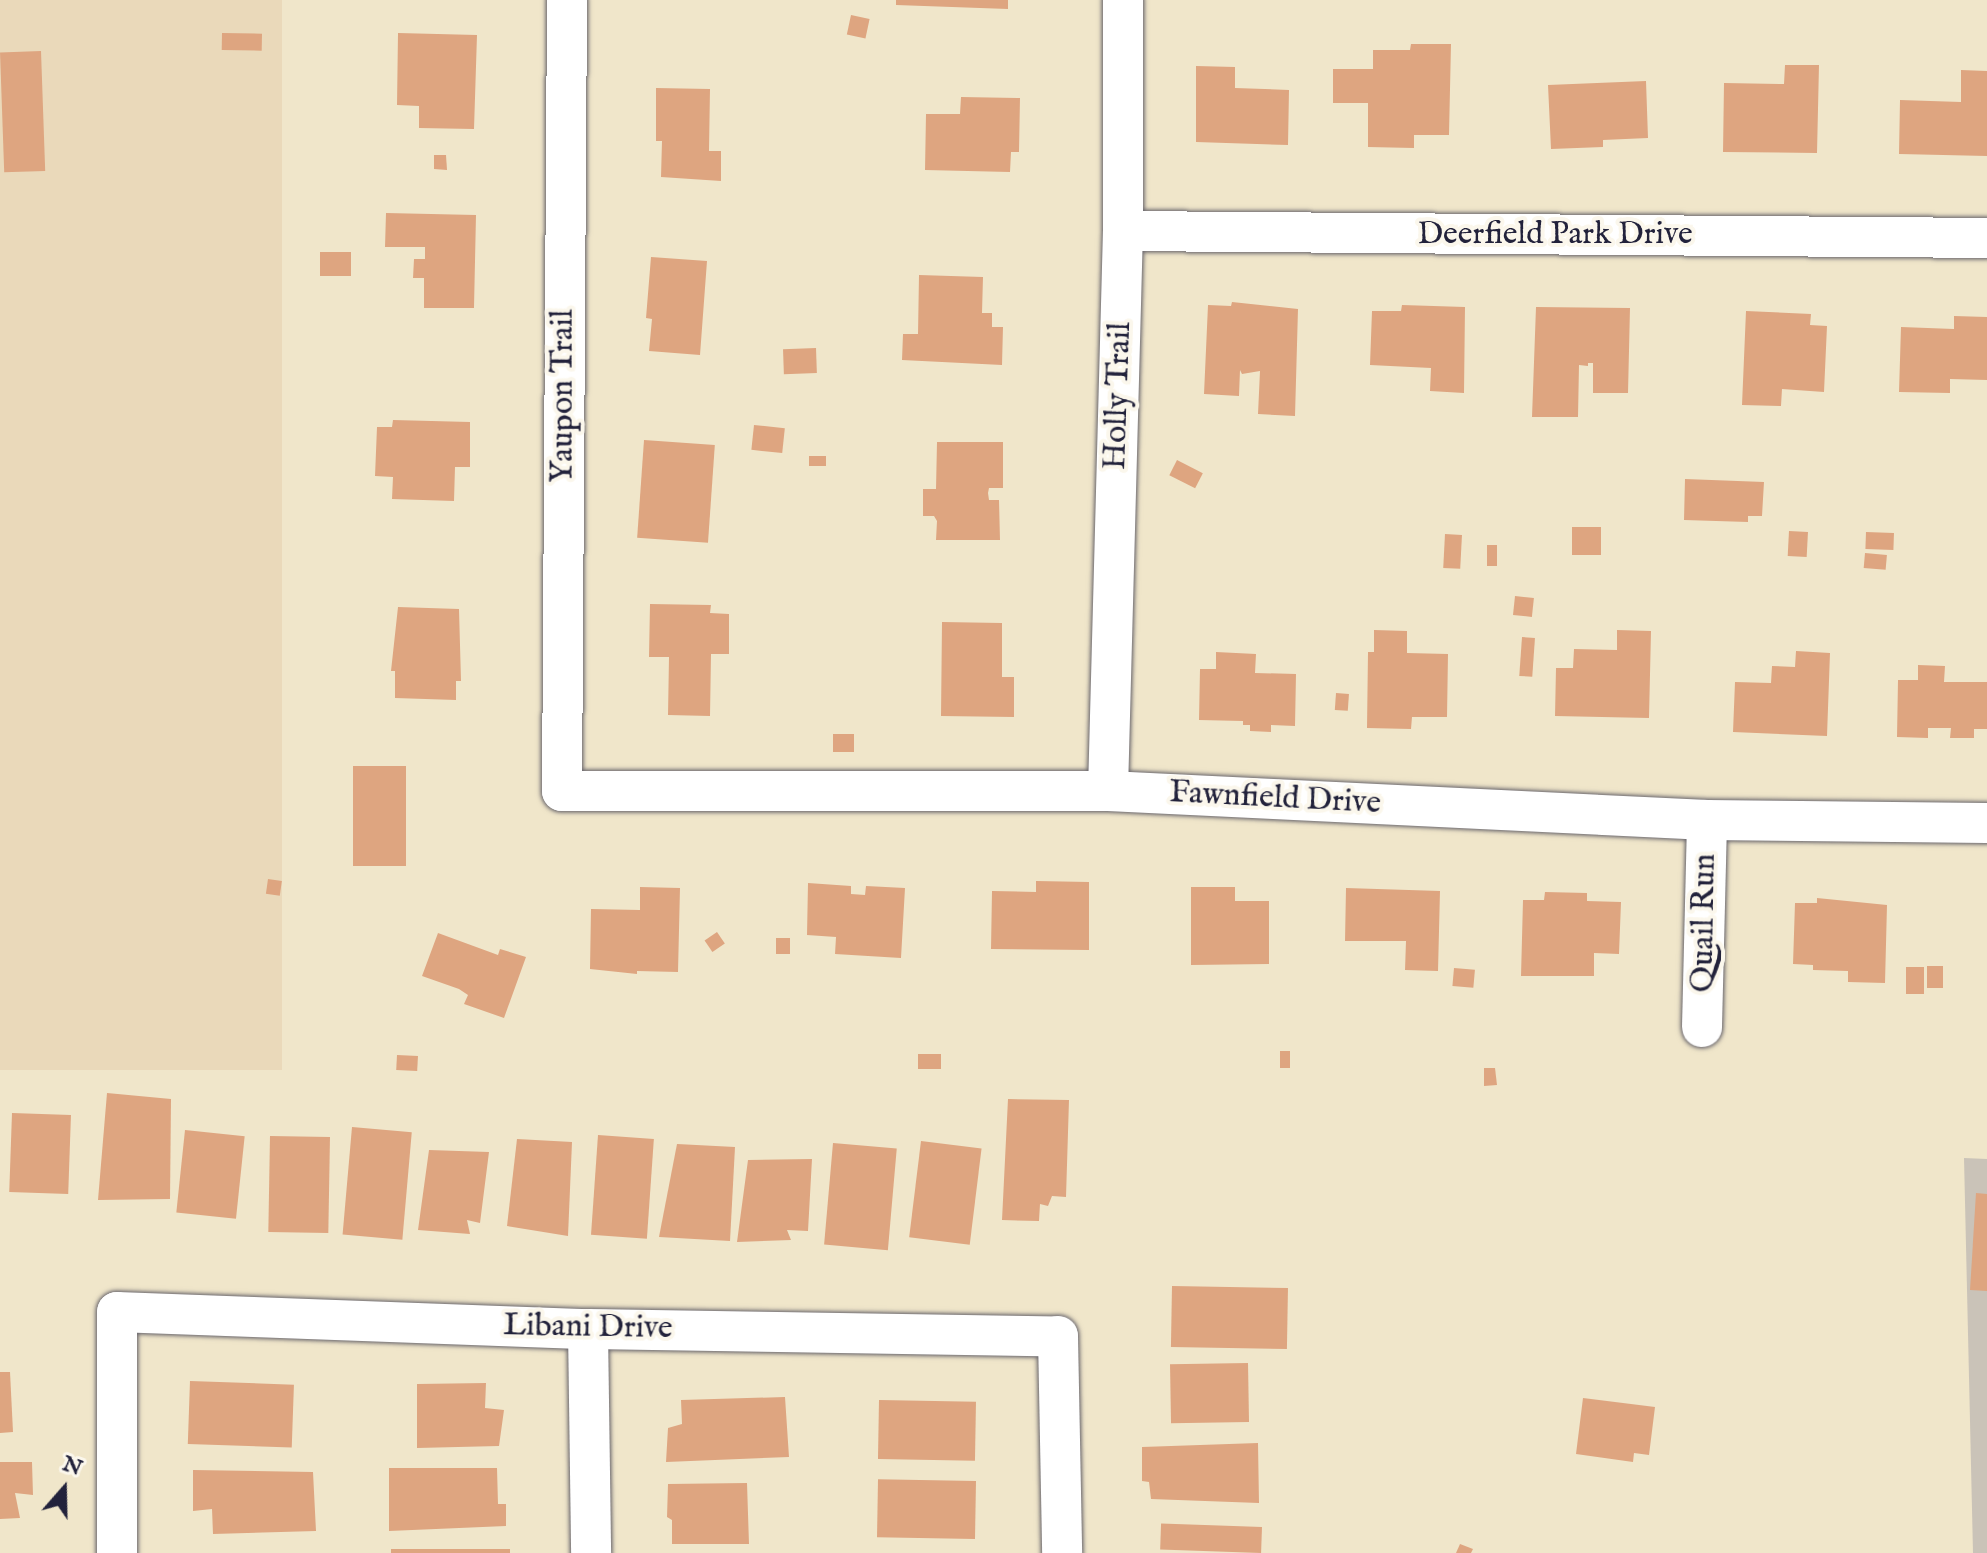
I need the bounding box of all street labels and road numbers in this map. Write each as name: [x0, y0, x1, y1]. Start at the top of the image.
street label: Deerfield Park Drive: [1417, 216, 1693, 254]
street label: Yaupon Trail: [545, 309, 583, 483]
street label: Holly Trail: [1097, 322, 1141, 470]
street label: Fawnfield Drive: [1168, 774, 1382, 824]
street label: Quail Run: [1685, 853, 1725, 993]
street label: Libani Drive: [503, 1307, 673, 1349]

